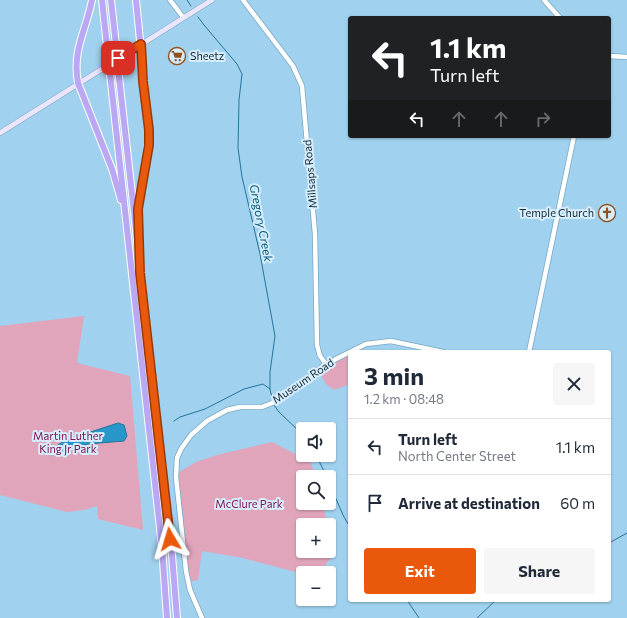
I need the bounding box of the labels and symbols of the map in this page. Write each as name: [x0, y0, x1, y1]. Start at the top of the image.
pin: [101, 41, 135, 75]
supermarket icon: Sheetz: [167, 46, 187, 66]
place label: Sheetz: [190, 49, 225, 62]
street label: Millsaps Road: [300, 139, 319, 209]
water label: Gregory Creek: [248, 183, 276, 263]
church icon: Temple Church: [597, 203, 617, 223]
place label: Temple Church: [519, 206, 594, 219]
street label: Museum Road: [270, 355, 336, 406]
park label: Martin Luther King Jr Park: [33, 429, 103, 456]
park label: McClure Park: [215, 497, 283, 510]
position arrow: [149, 518, 191, 560]

